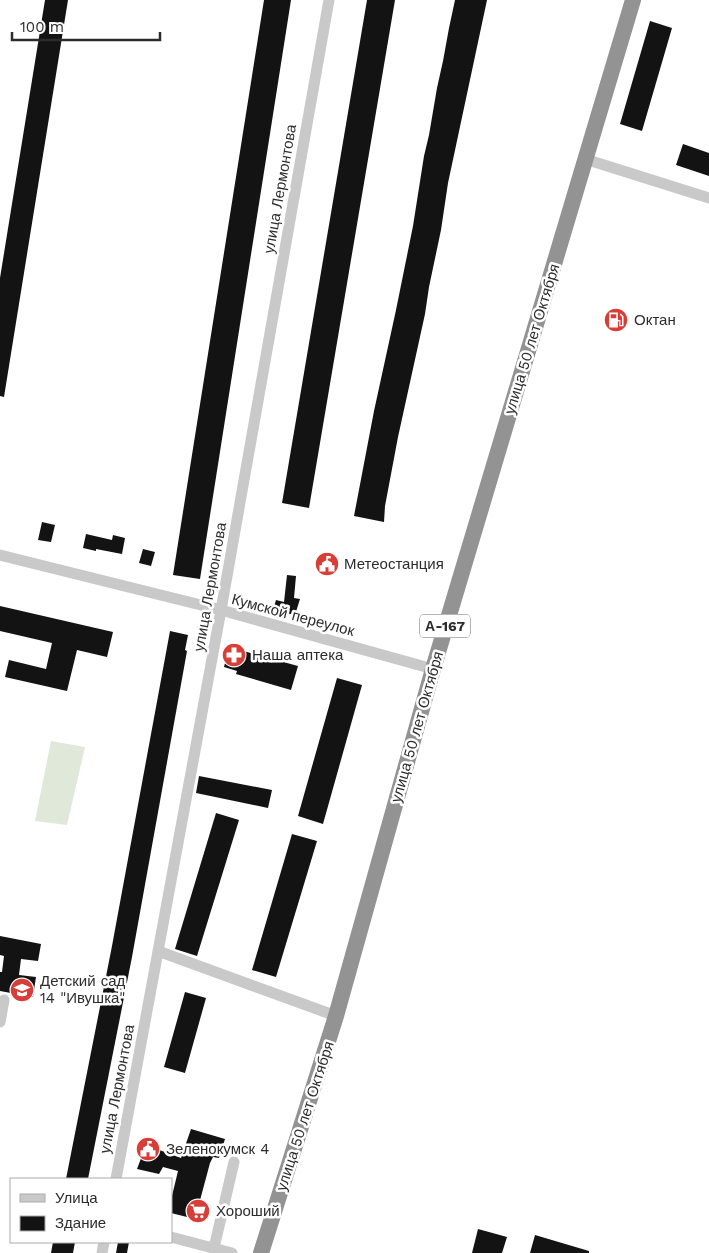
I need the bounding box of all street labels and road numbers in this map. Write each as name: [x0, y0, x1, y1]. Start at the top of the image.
street label: улица Лермонтова: [260, 122, 300, 255]
street label: улица 50 лет Октября: [501, 262, 563, 416]
street label: улица Лермонтова: [190, 520, 230, 653]
street label: Кумской переулок: [230, 590, 357, 640]
road number: А-167: [420, 614, 470, 638]
street label: улица 50 лет Октября: [387, 649, 447, 805]
street label: улица Лермонтова: [96, 1022, 138, 1155]
street label: улица 50 лет Октября: [272, 1039, 338, 1193]

